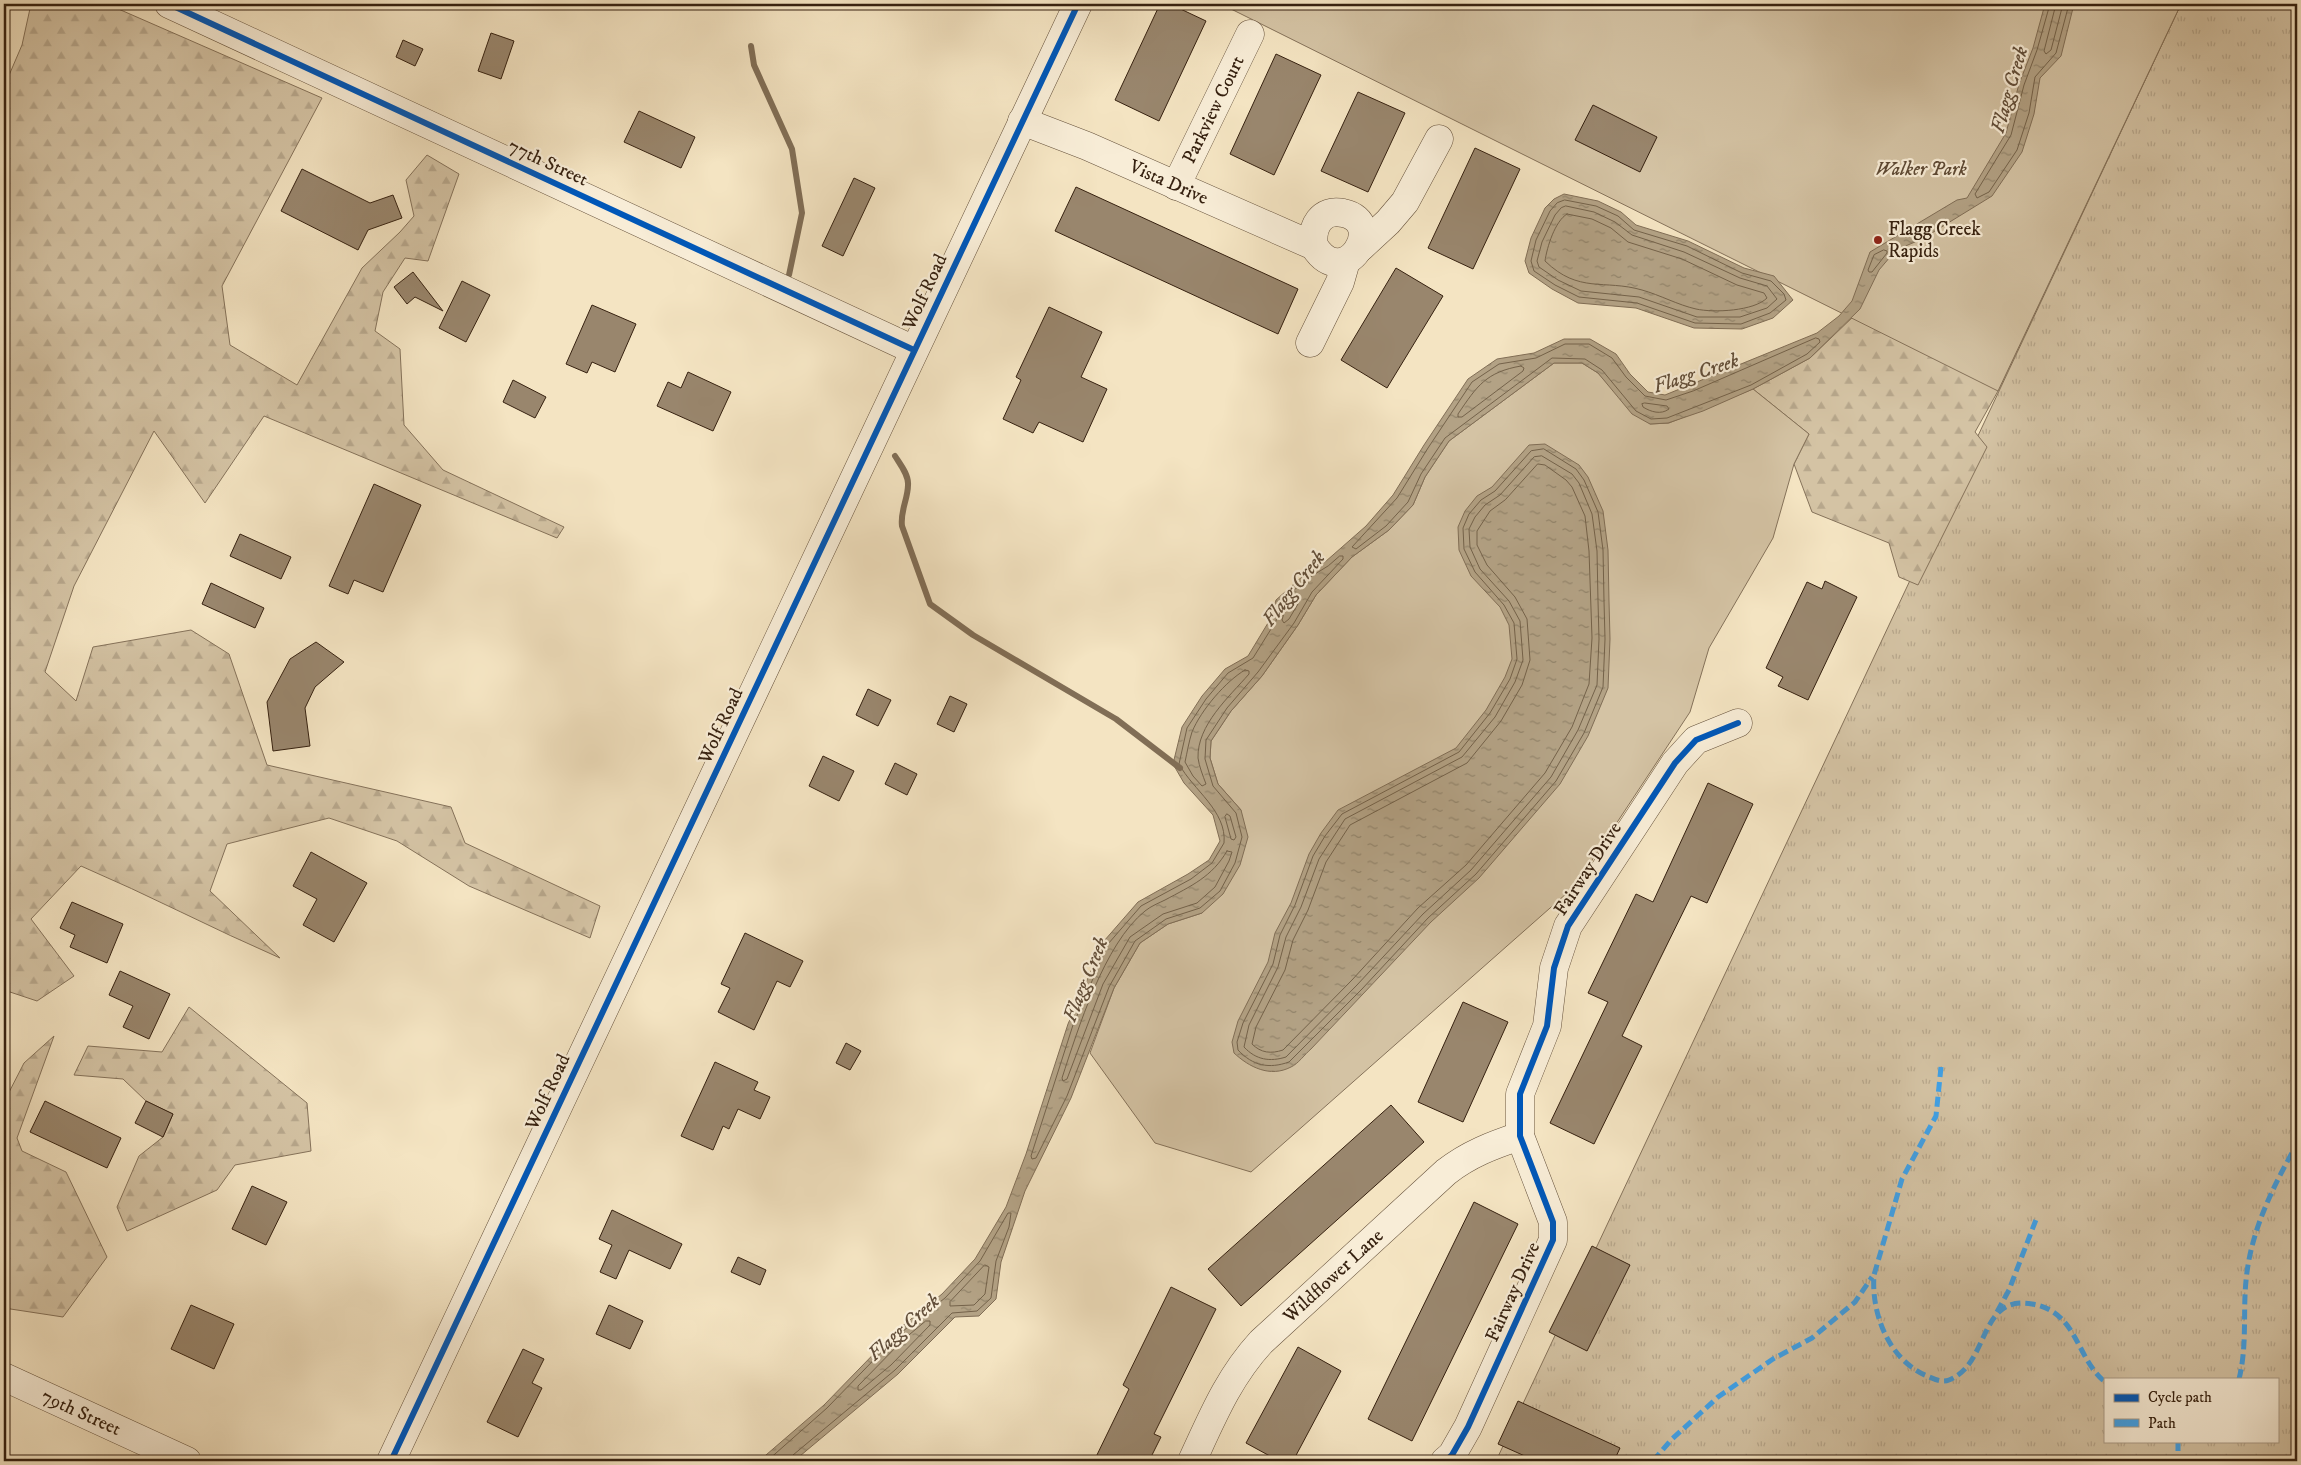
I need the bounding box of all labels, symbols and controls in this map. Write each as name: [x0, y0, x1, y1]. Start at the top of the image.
water label: Flagg Creek: [1986, 43, 2034, 136]
street label: Parkview Court: [1177, 52, 1249, 167]
street label: 77th Street: [505, 135, 591, 191]
street label: Vista Drive: [1125, 154, 1212, 209]
park label: Walker Park: [1875, 158, 1967, 181]
place label: Flagg Creek Rapids: [1888, 218, 1981, 263]
marker: Flagg Creek Rapids: [1872, 234, 1884, 246]
street label: Wolf Road: [897, 250, 953, 334]
water label: Flagg Creek: [1650, 348, 1743, 400]
water label: Flagg Creek: [1257, 546, 1332, 632]
street label: Wolf Road: [693, 684, 749, 768]
street label: Fairway Drive: [1549, 818, 1627, 920]
water label: Flagg Creek: [1058, 933, 1114, 1026]
street label: Wolf Road: [520, 1050, 576, 1134]
street label: Wildflower Lane: [1277, 1224, 1388, 1328]
street label: Fairway Drive: [1481, 1238, 1545, 1345]
water label: Flagg Creek: [863, 1289, 946, 1367]
legend: [2104, 1378, 2278, 1442]
street label: 79th Street: [38, 1384, 125, 1441]
text: Cycle path: [2148, 1388, 2212, 1407]
text: Path: [2148, 1414, 2176, 1433]

